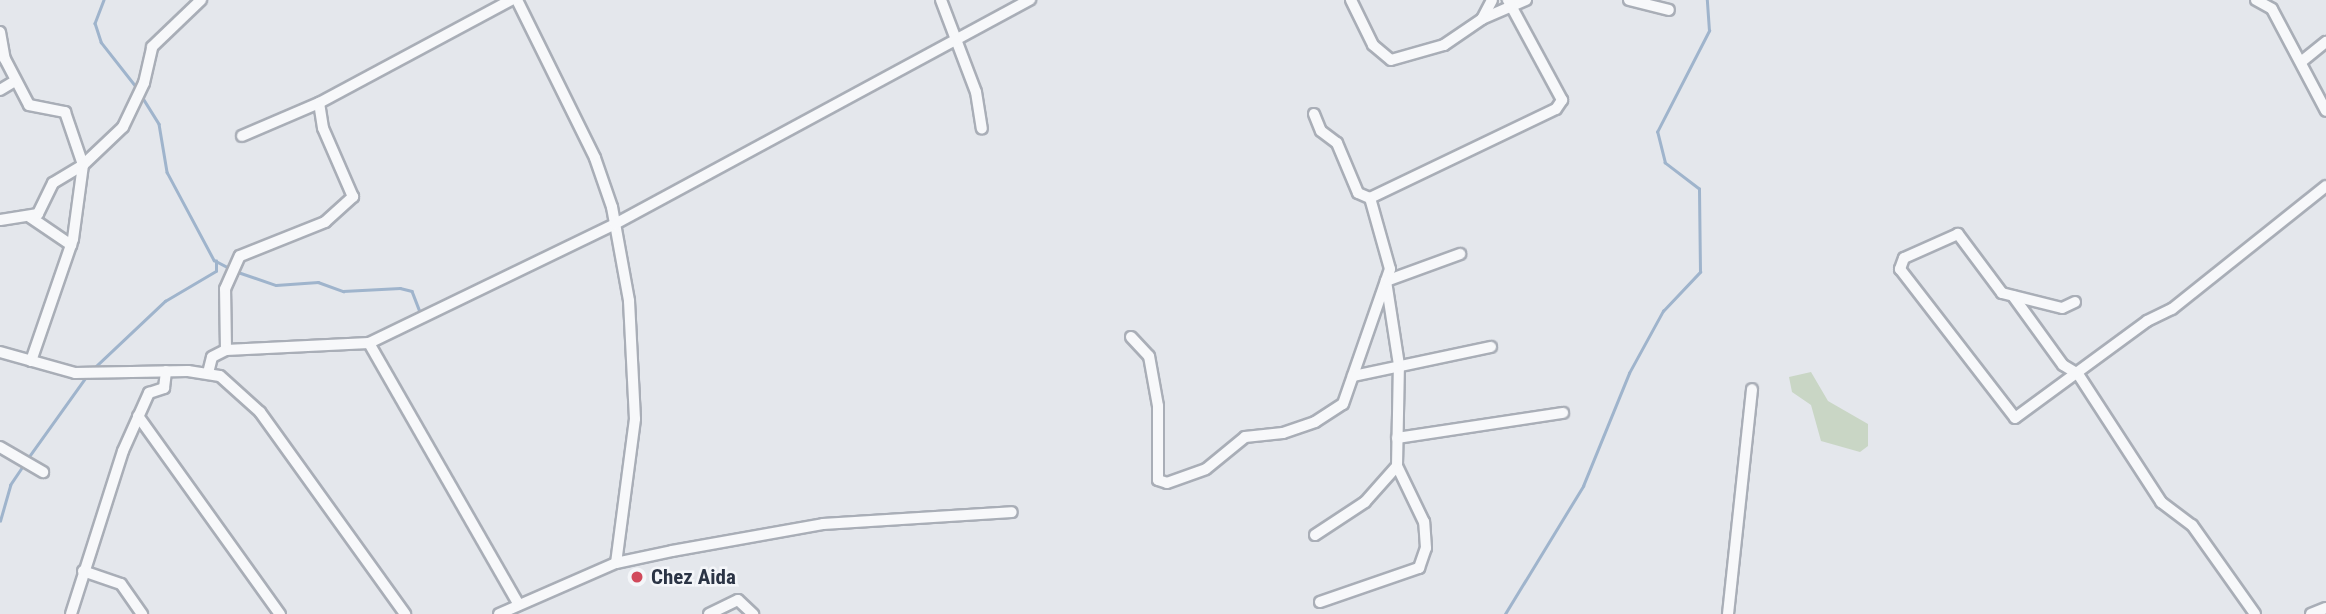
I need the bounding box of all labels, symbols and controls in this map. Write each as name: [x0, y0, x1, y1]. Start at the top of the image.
place label: Chez Aida: [651, 564, 736, 590]
marker: Chez Aida: [629, 569, 645, 585]

